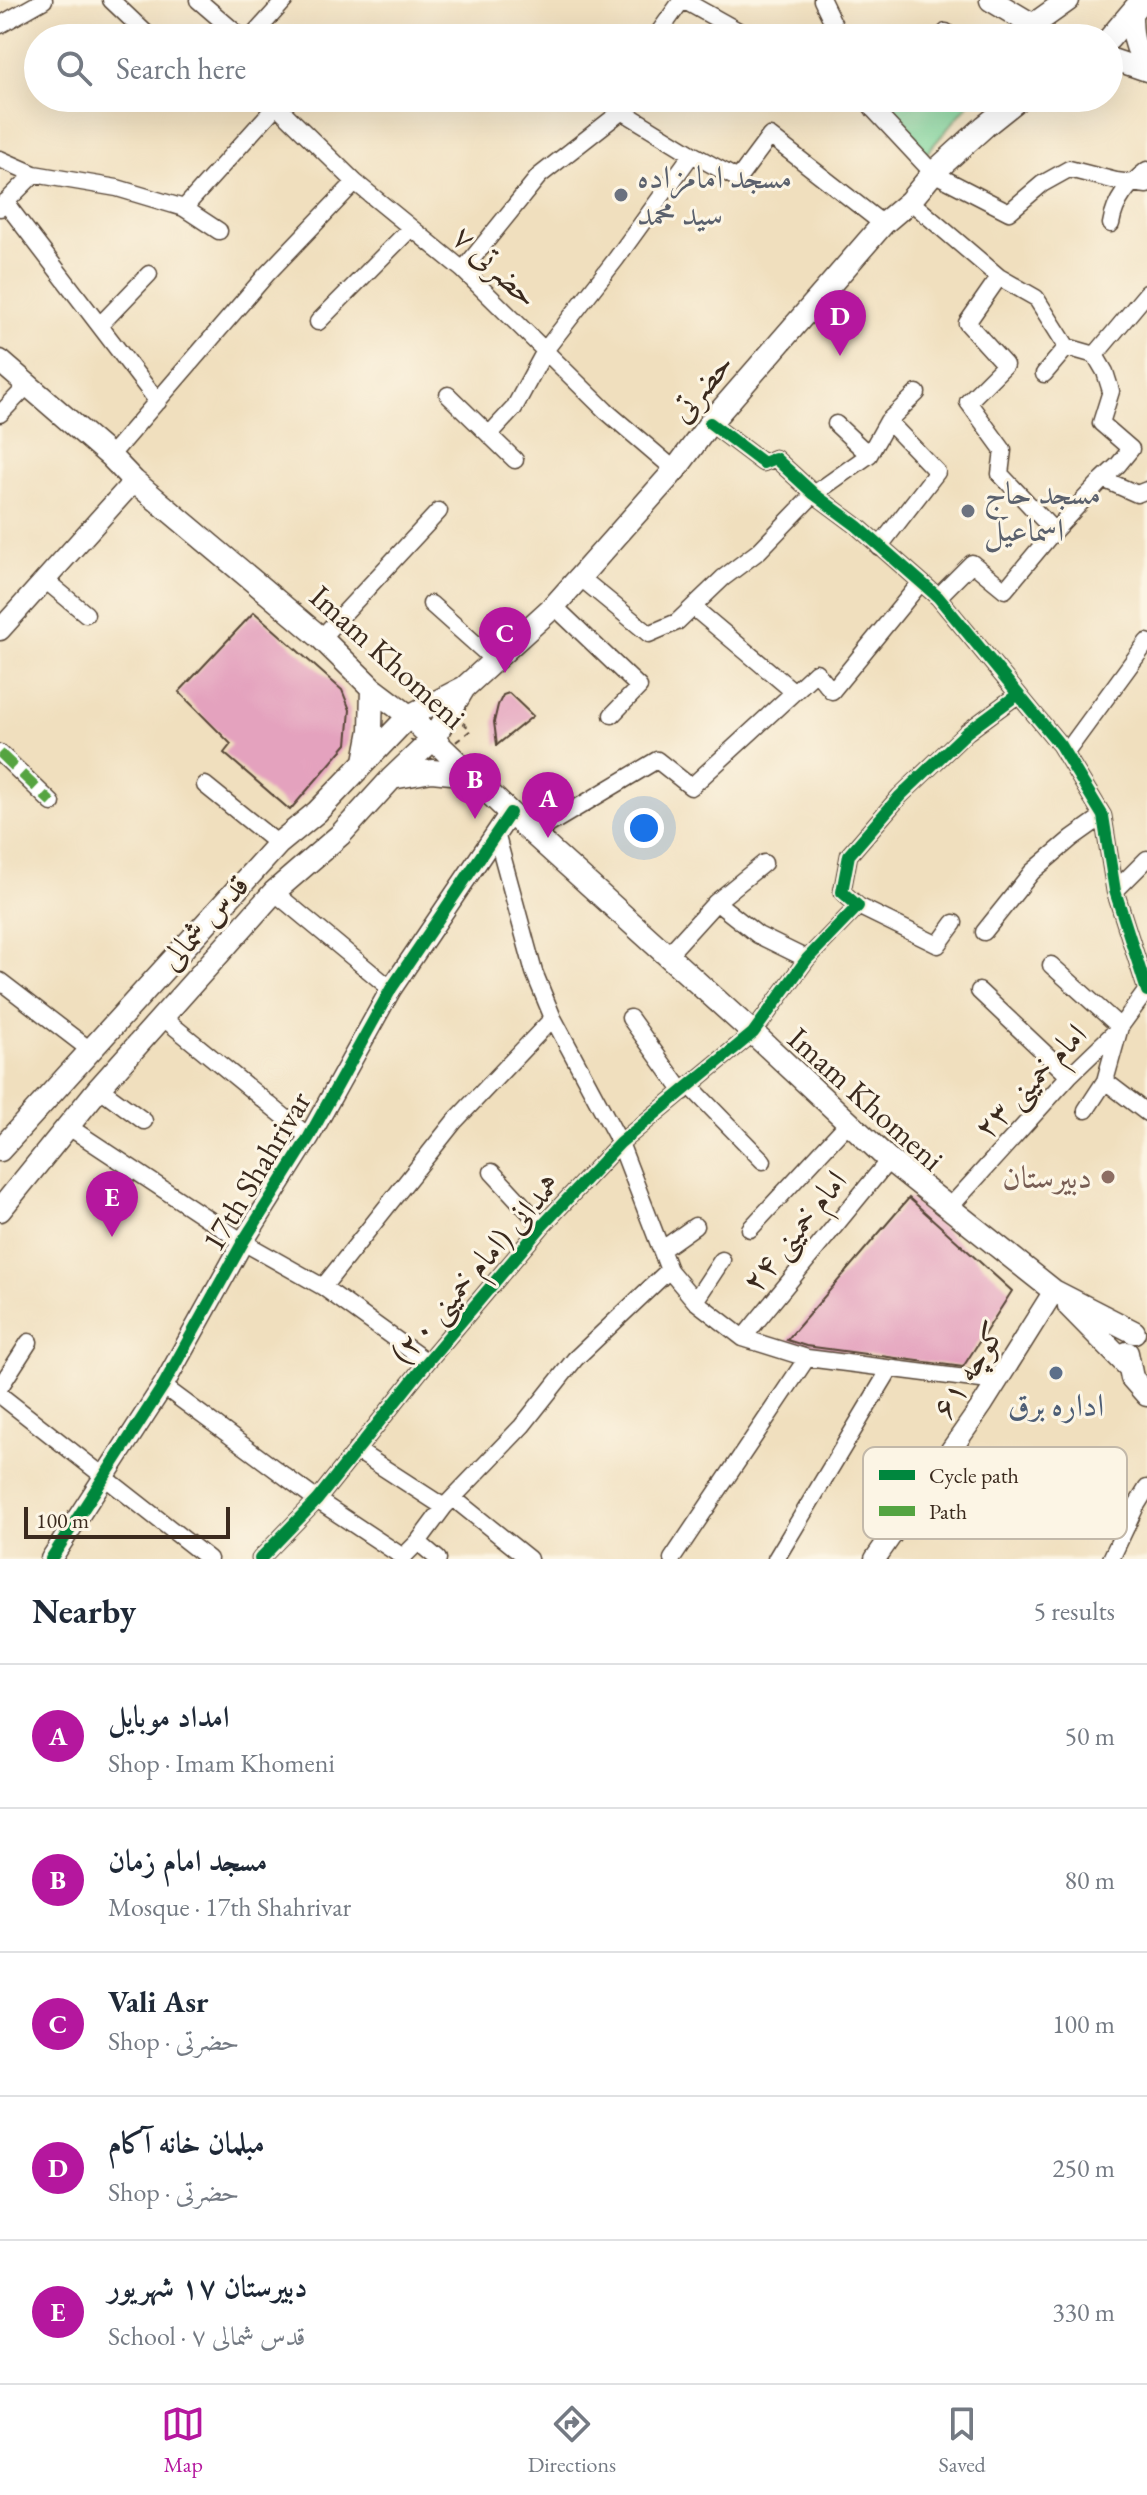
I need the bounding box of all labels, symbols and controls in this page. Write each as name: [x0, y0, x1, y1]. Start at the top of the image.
search box: [24, 24, 1123, 112]
icon: search: [52, 46, 96, 90]
text: Search here: [116, 49, 246, 88]
place label: مسجد امامزاده سید محمد: [637, 156, 792, 235]
marker: مسجد امامزاده سید محمد: [612, 186, 630, 204]
street label: حضرتی ۷: [444, 215, 548, 317]
pin: D: [814, 290, 866, 356]
street label: حضرتی: [660, 343, 742, 431]
place label: مسجد حاج اسماعیل: [984, 472, 1101, 553]
marker: مسجد حاج اسماعیل: [959, 502, 977, 520]
street label: Imam Khomeni: [301, 576, 475, 738]
pin: C: [479, 607, 531, 673]
pin: B: [449, 753, 501, 819]
pin: A: [522, 772, 574, 838]
your location: [624, 808, 664, 848]
street label: قدس شمالی: [150, 865, 258, 979]
street label: امام خمینی ۲۳: [964, 1014, 1101, 1153]
street label: Imam Khomeni: [779, 1018, 953, 1180]
street label: 17th Shahrivar: [192, 1083, 320, 1259]
place label: دبیرستان: [1002, 1156, 1092, 1198]
street label: امام خمینی ۲۴: [732, 1161, 862, 1305]
street label: همدانی (امام خمینی ۲۰): [381, 1164, 575, 1377]
marker: دبیرستان: [1099, 1168, 1117, 1186]
pin: E: [86, 1171, 138, 1237]
street label: کوچه ۶۱: [921, 1313, 1016, 1427]
marker: اداره برق: [1047, 1364, 1065, 1382]
place label: اداره برق: [1008, 1384, 1104, 1426]
legend: [863, 1447, 1127, 1539]
text: Cycle path: [929, 1461, 1019, 1490]
text: Path: [929, 1497, 967, 1526]
scale bar: [24, 1503, 230, 1539]
text: 100 m: [36, 1506, 89, 1535]
text: Nearby: [32, 1589, 136, 1633]
text: 5 results: [1034, 1594, 1115, 1628]
text: امداد موبایل: [108, 1697, 230, 1736]
text: A: [49, 1719, 67, 1753]
text: 50 m: [1065, 1719, 1115, 1753]
text: Shop · Imam Khomeni: [108, 1746, 335, 1780]
text: مسجد امام زمان: [108, 1841, 267, 1880]
text: B: [50, 1863, 66, 1897]
text: 80 m: [1065, 1863, 1115, 1897]
text: Mosque · 17th Shahrivar: [108, 1890, 351, 1924]
text: Vali Asr: [108, 1982, 208, 2021]
text: C: [49, 2007, 67, 2041]
text: 100 m: [1052, 2007, 1115, 2041]
text: Shop · حضرتی: [108, 2024, 239, 2058]
text: مبلمان خانه آکام: [108, 2123, 265, 2162]
text: D: [48, 2151, 68, 2185]
text: 250 m: [1052, 2151, 1115, 2185]
text: Shop · حضرتی: [108, 2175, 239, 2209]
text: دبیرستان ۱۷ شهریور: [108, 2267, 307, 2306]
text: E: [51, 2295, 65, 2329]
text: 330 m: [1052, 2295, 1115, 2329]
text: School · ۷ قدس شمالی: [108, 2319, 305, 2353]
tab: Map: [161, 2402, 205, 2479]
tab: Directions: [528, 2402, 616, 2479]
tab: Saved: [939, 2402, 986, 2479]

